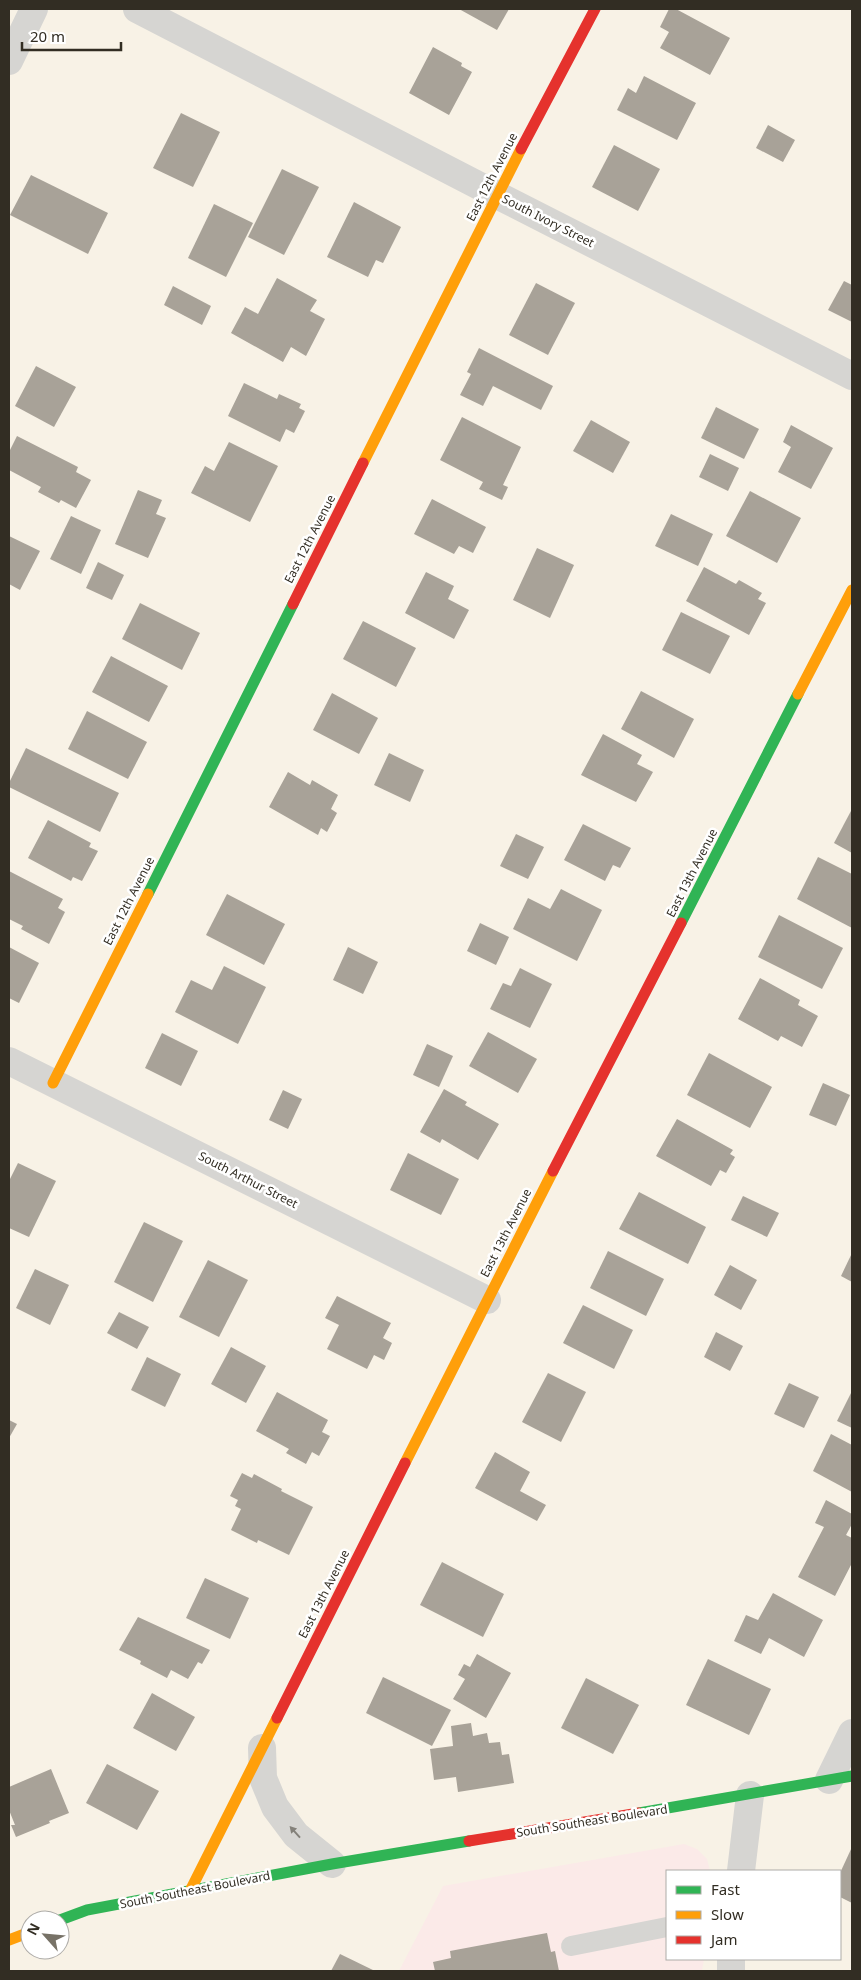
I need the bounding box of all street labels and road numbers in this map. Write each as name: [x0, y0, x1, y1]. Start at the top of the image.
street label: East 12th Avenue: [462, 129, 521, 224]
street label: South Ivory Street: [499, 190, 598, 251]
street label: East 12th Avenue: [280, 491, 339, 586]
street label: East 13th Avenue: [662, 825, 721, 920]
street label: East 12th Avenue: [99, 853, 158, 948]
street label: South Arthur Street: [196, 1147, 301, 1212]
street label: East 13th Avenue: [476, 1185, 535, 1280]
street label: East 13th Avenue: [294, 1546, 353, 1641]
street label: South Southeast Boulevard: [515, 1800, 669, 1841]
street label: South Southeast Boulevard: [118, 1867, 272, 1912]

